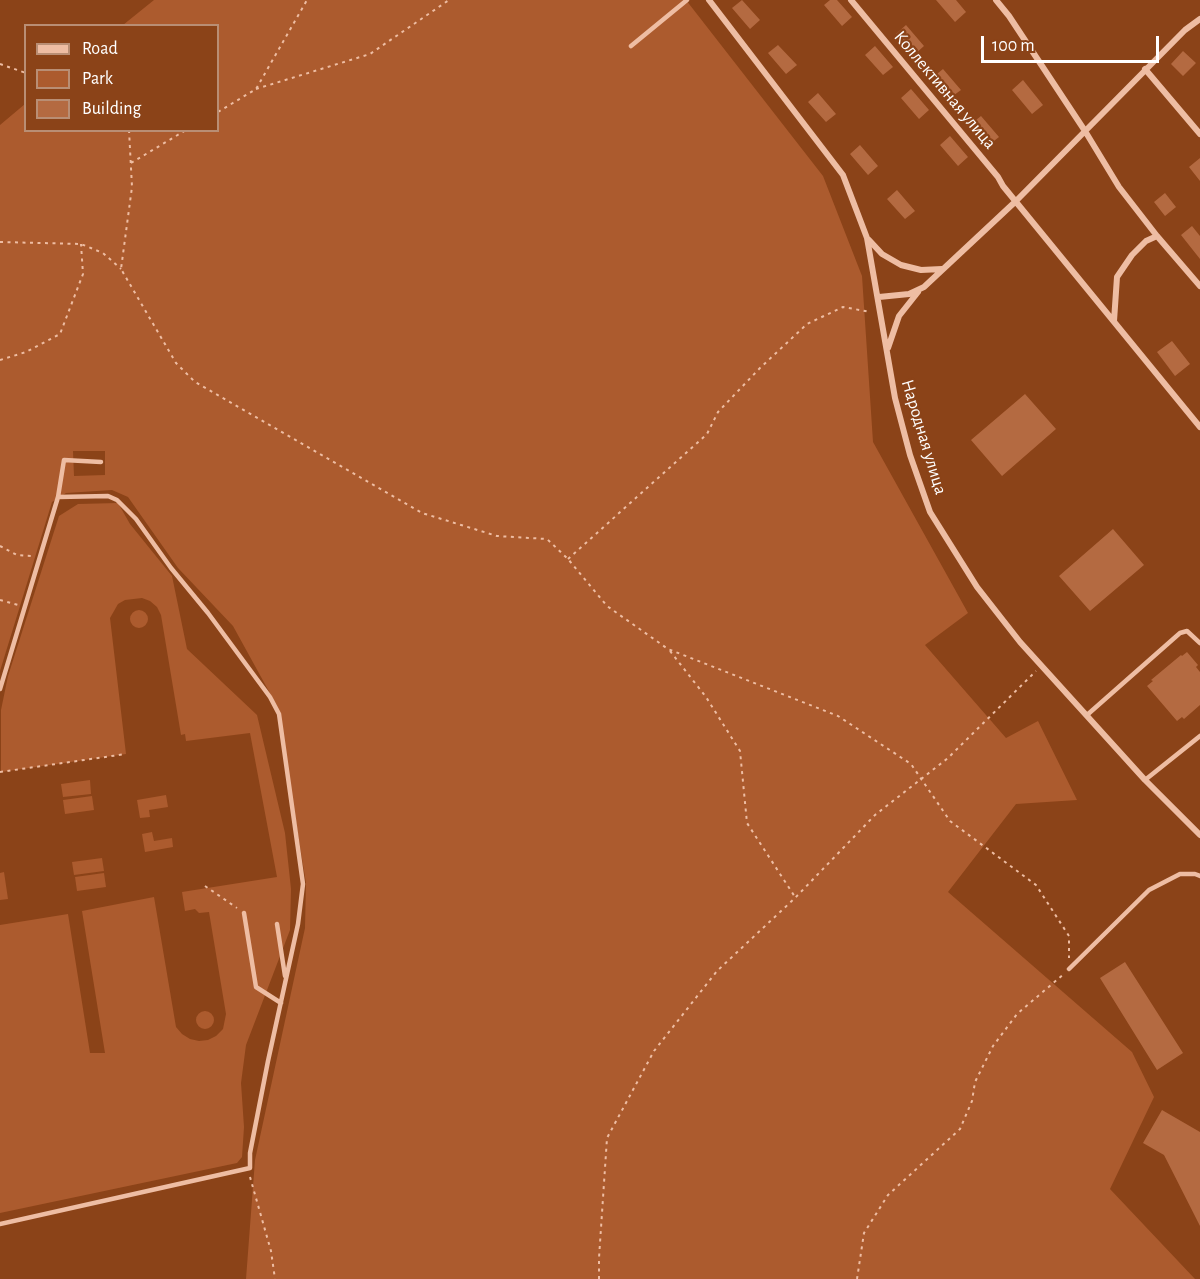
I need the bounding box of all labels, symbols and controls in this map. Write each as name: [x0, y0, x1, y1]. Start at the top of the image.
legend: [24, 24, 219, 132]
scale bar: [984, 24, 1162, 62]
street label: Коллективная улица: [889, 26, 1001, 154]
text: 100 m: [992, 37, 1035, 55]
text: Road: [82, 40, 118, 58]
text: Park: [82, 70, 113, 88]
text: Building: [82, 100, 141, 118]
street label: Народная улица: [896, 377, 952, 497]

